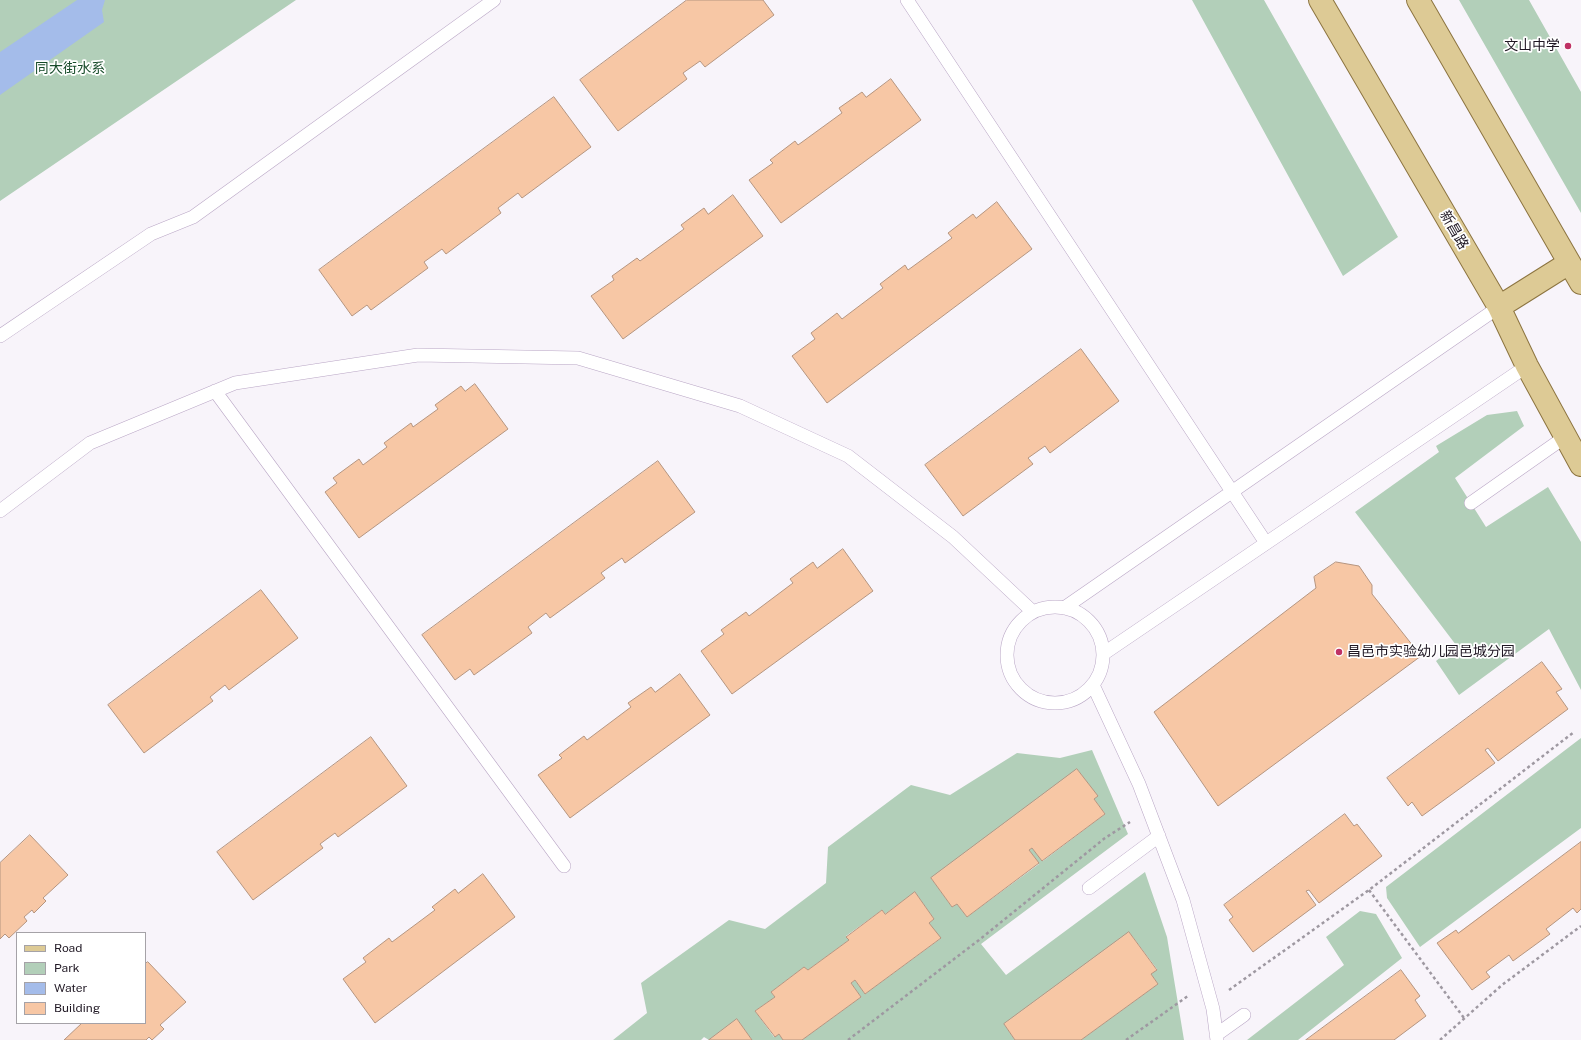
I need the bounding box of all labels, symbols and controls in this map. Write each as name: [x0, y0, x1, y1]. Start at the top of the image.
place label: 文山中学: [1504, 38, 1560, 54]
marker: 文山中学: [1563, 41, 1573, 51]
park label: 同大街水系: [35, 61, 105, 77]
street label: 新昌路: [1436, 208, 1472, 252]
place label: 昌邑市实验幼儿园邑城分园: [1347, 644, 1515, 660]
marker: 昌邑市实验幼儿园邑城分园: [1334, 647, 1344, 657]
legend: [16, 932, 146, 1024]
text: Road: [54, 941, 82, 955]
text: Park: [54, 961, 80, 975]
text: Water: [54, 981, 87, 995]
text: Building: [54, 1001, 100, 1015]

